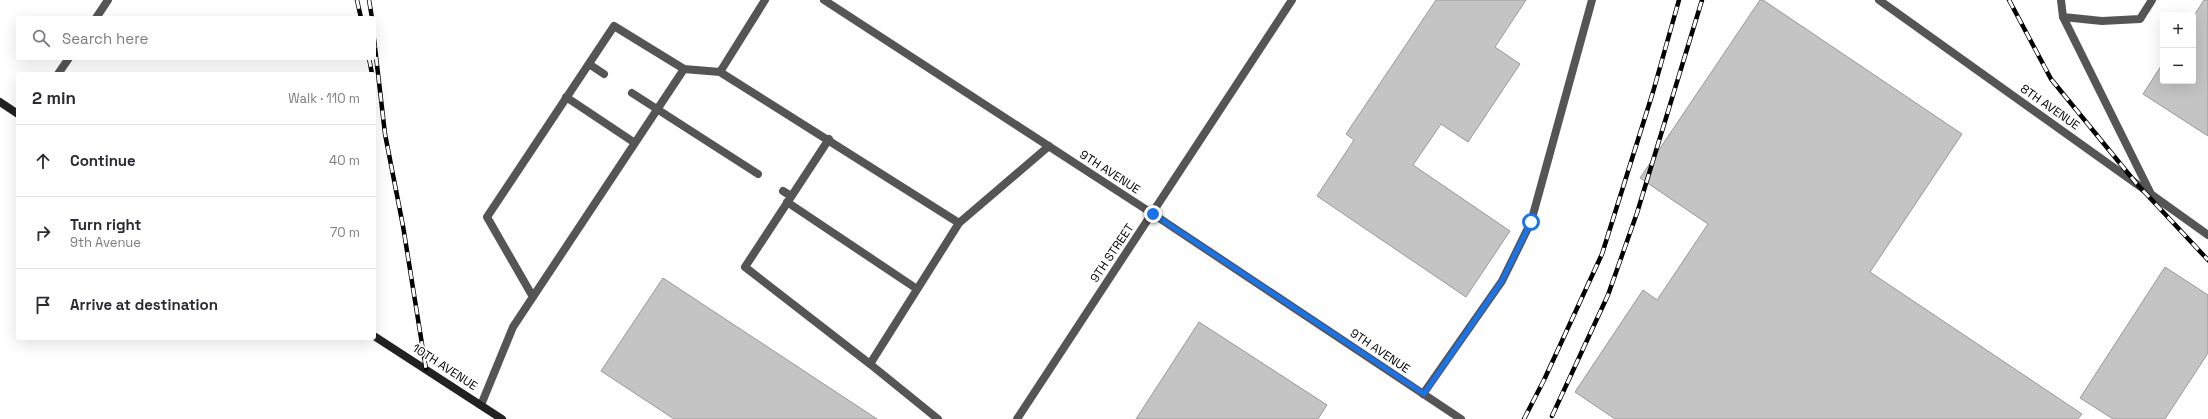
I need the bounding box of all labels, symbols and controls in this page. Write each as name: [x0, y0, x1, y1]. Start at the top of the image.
map controls: [2160, 12, 2196, 84]
button: +: [2160, 12, 2196, 48]
search box: [16, 16, 376, 60]
icon: search: [30, 27, 52, 49]
text: Search here: [62, 29, 148, 48]
button: −: [2160, 48, 2196, 84]
street label: 8TH AVENUE: [2017, 81, 2083, 134]
text: 2 min: [32, 87, 76, 109]
text: Walk · 110 m: [288, 90, 360, 107]
street label: 9TH AVENUE: [1077, 146, 1144, 198]
icon: ahead: [32, 150, 54, 172]
text: Continue: [70, 151, 136, 170]
text: 40 m: [329, 152, 360, 169]
route end: [1144, 205, 1162, 223]
route start: [1522, 213, 1540, 231]
text: Turn right: [70, 215, 141, 234]
street label: 9TH STREET: [1086, 221, 1138, 285]
icon: right: [32, 222, 54, 244]
text: 70 m: [330, 224, 360, 241]
text: 9th Avenue: [70, 234, 141, 251]
icon: arrive: [32, 294, 54, 316]
text: Arrive at destination: [70, 295, 218, 314]
street label: 9TH AVENUE: [1347, 325, 1413, 377]
street label: 10TH AVENUE: [409, 340, 481, 394]

